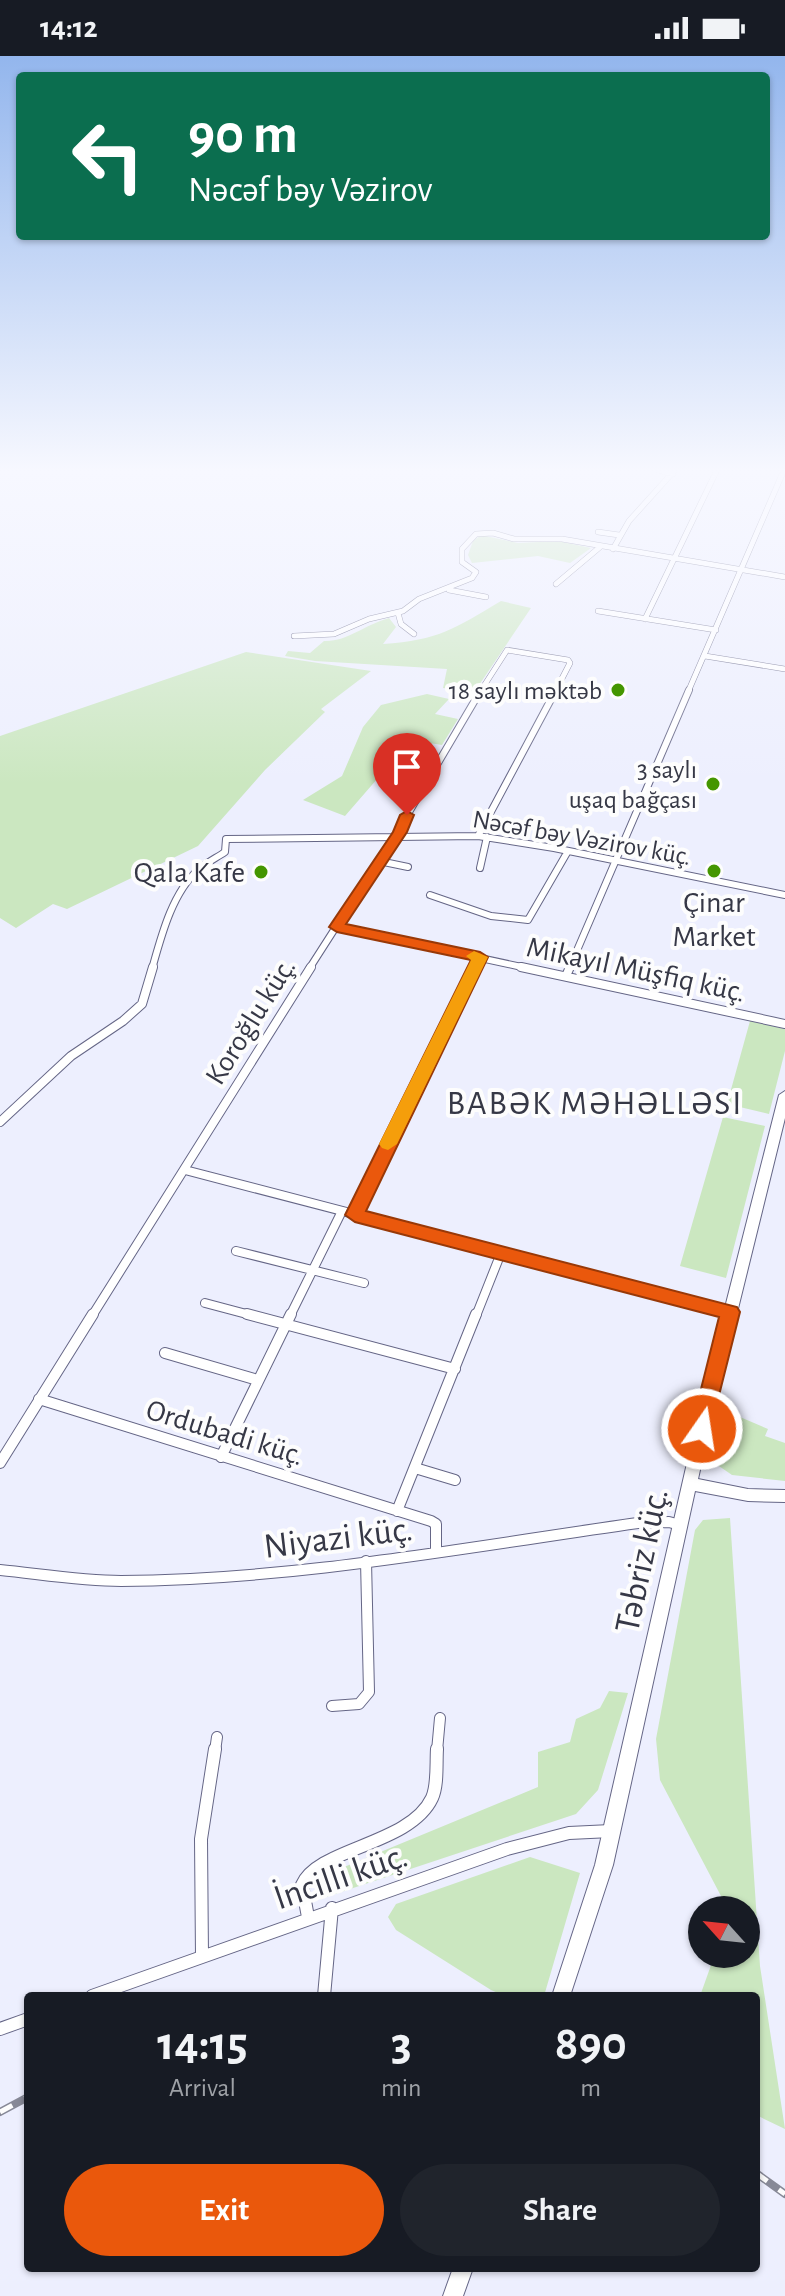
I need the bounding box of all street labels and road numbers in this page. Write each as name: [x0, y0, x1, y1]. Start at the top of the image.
street label: Nəcəf bəy Vəzirov küç.: [471, 806, 693, 870]
street label: Mikayıl Müşfiq küç.: [524, 932, 748, 1008]
street label: Koroğlu küç.: [200, 953, 302, 1090]
street label: Ordubadi küç.: [142, 1395, 307, 1471]
street label: Təbriz küç.: [609, 1485, 675, 1636]
street label: Niyazi küç.: [262, 1511, 415, 1565]
street label: İncilli küç.: [269, 1835, 412, 1916]

